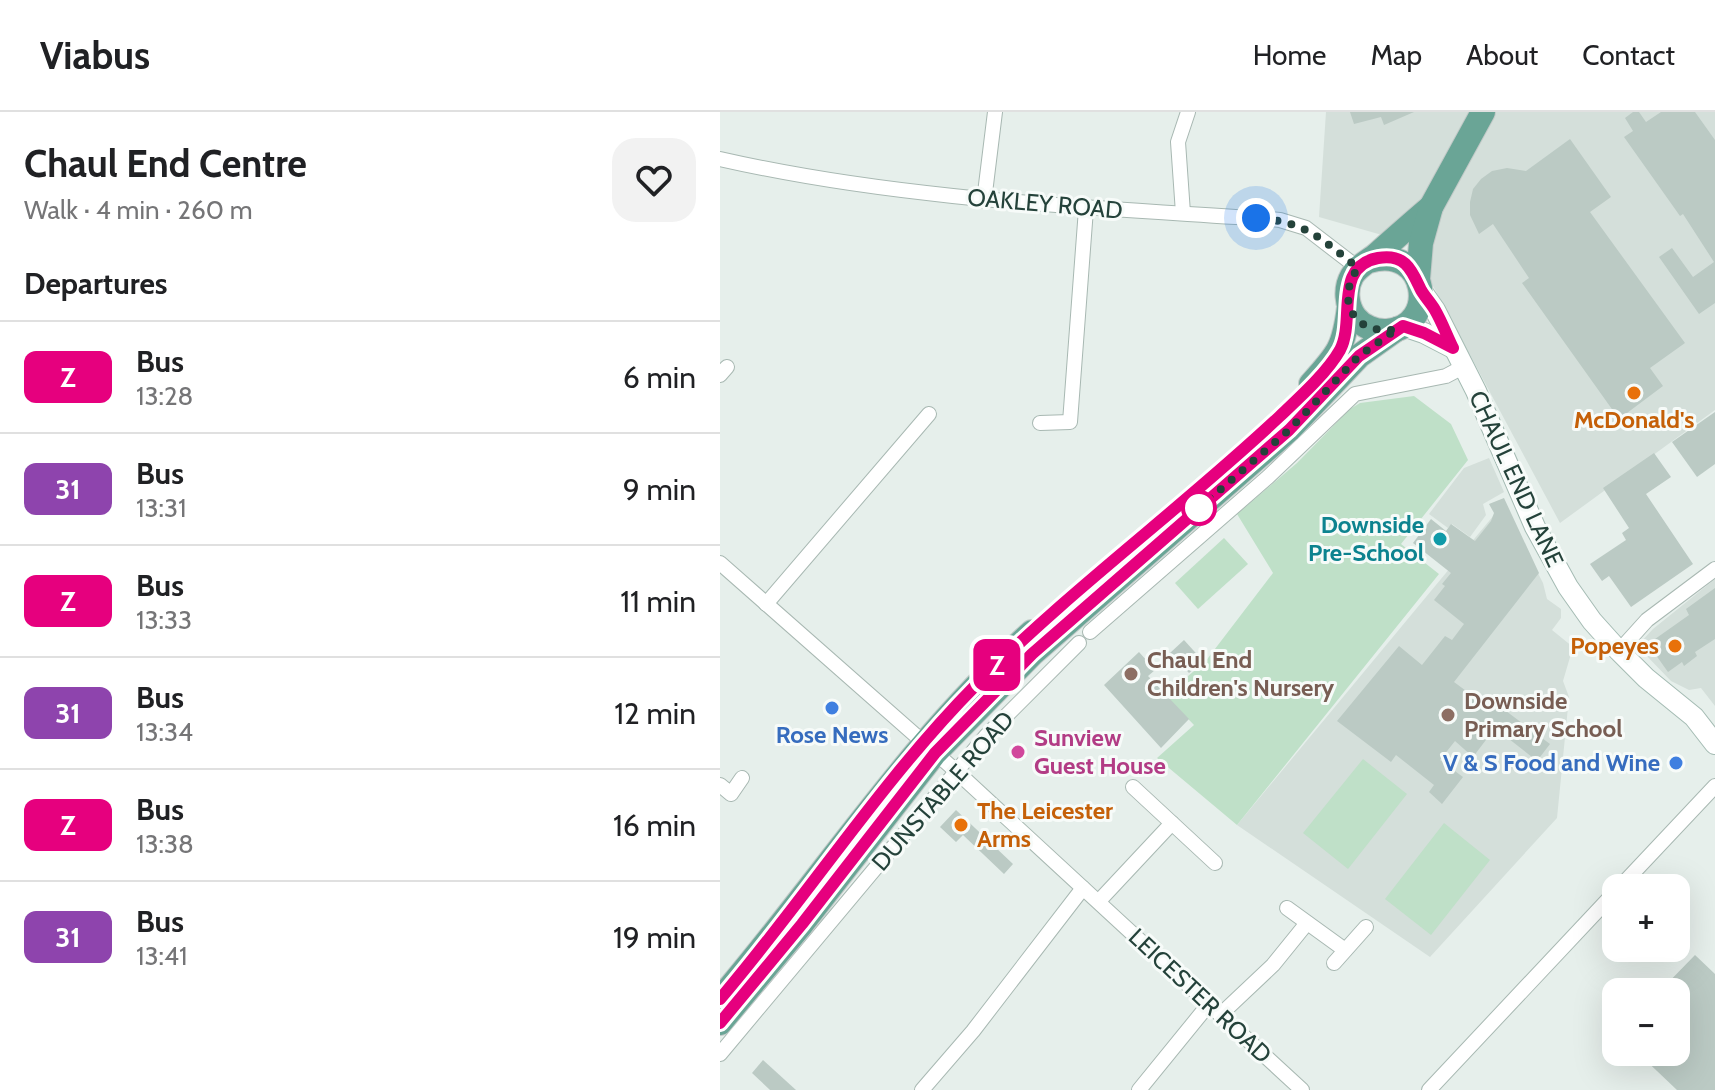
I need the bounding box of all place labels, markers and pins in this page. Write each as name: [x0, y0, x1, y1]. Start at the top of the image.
marker: McDonald's: [1625, 384, 1643, 402]
place label: McDonald's: [1574, 405, 1694, 434]
unlabelled marker: [1182, 491, 1216, 525]
place label: Downside Pre-School: [1308, 510, 1424, 567]
marker: Downside Pre-School: [1431, 530, 1449, 548]
place label: Popeyes: [1570, 631, 1659, 660]
marker: Popeyes: [1666, 637, 1684, 655]
place label: Chaul End Children's Nursery: [1147, 645, 1334, 702]
marker: Chaul End Children's Nursery: [1122, 665, 1140, 683]
place label: Downside Primary School: [1464, 686, 1623, 743]
marker: Rose News: [823, 699, 841, 717]
marker: Downside Primary School: [1439, 706, 1457, 724]
place label: Rose News: [776, 720, 888, 749]
place label: Sunview Guest House: [1034, 723, 1166, 780]
marker: Sunview Guest House: [1009, 743, 1027, 761]
place label: V & S Food and Wine: [1443, 748, 1660, 777]
marker: V & S Food and Wine: [1667, 754, 1685, 772]
place label: The Leicester Arms: [977, 796, 1113, 853]
marker: The Leicester Arms: [952, 816, 970, 834]

